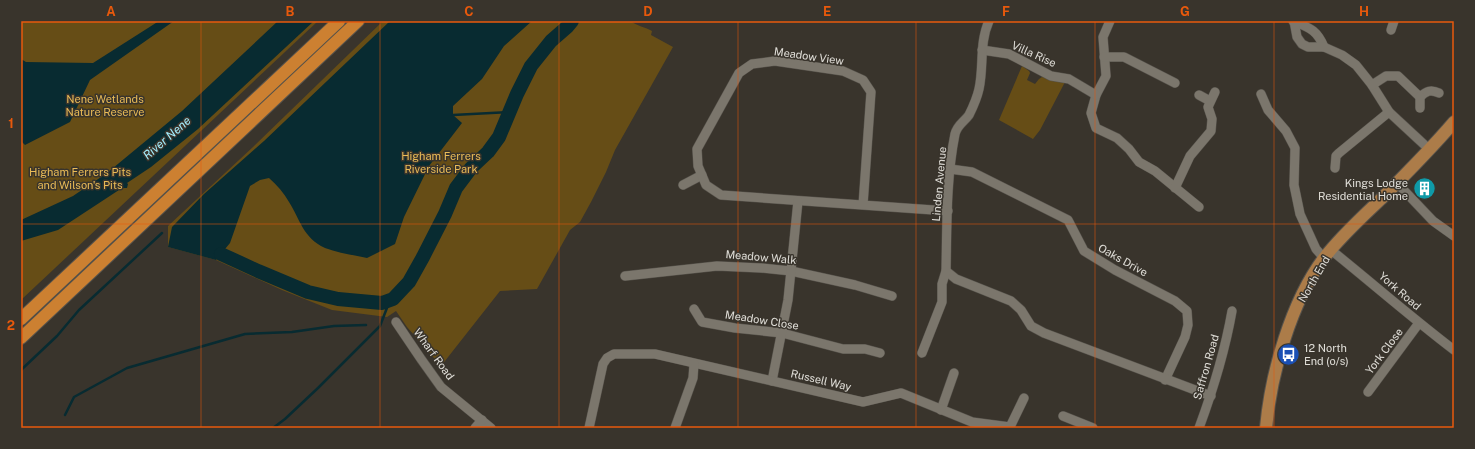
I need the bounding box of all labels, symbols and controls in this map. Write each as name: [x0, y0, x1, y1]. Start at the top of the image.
text: A: [106, 4, 116, 19]
text: B: [286, 4, 295, 19]
text: C: [464, 4, 474, 19]
text: D: [643, 4, 653, 19]
text: E: [823, 4, 831, 19]
text: F: [1002, 4, 1010, 19]
text: G: [1180, 4, 1190, 19]
text: H: [1359, 4, 1369, 19]
street label: Villa Rise: [1010, 39, 1058, 69]
street label: Meadow View: [773, 45, 845, 67]
park label: Nene Wetlands Nature Reserve: [65, 93, 145, 118]
water label: River Nene: [140, 113, 194, 163]
text: 1: [8, 116, 14, 131]
street label: Linden Avenue: [930, 146, 948, 222]
park label: Higham Ferrers Riverside Park: [401, 150, 481, 175]
park label: Higham Ferrers Pits and Wilson's Pits: [29, 166, 131, 191]
building icon: Kings Lodge Residential Home: [1411, 176, 1437, 202]
place label: Kings Lodge Residential Home: [1318, 177, 1408, 202]
street label: Oaks Drive: [1096, 242, 1150, 278]
street label: Meadow Walk: [725, 248, 797, 266]
street label: North End: [1296, 254, 1332, 304]
street label: York Road: [1377, 270, 1423, 312]
street label: Meadow Close: [724, 308, 800, 332]
text: 2: [7, 318, 15, 333]
street label: Wharf Road: [411, 326, 457, 382]
street label: York Close: [1363, 326, 1405, 376]
street label: Saffron Road: [1191, 333, 1221, 401]
bus stop icon: 12 North End (o/s): [1275, 341, 1301, 367]
place label: 12 North End (o/s): [1304, 342, 1349, 367]
street label: Russell Way: [790, 367, 853, 393]

